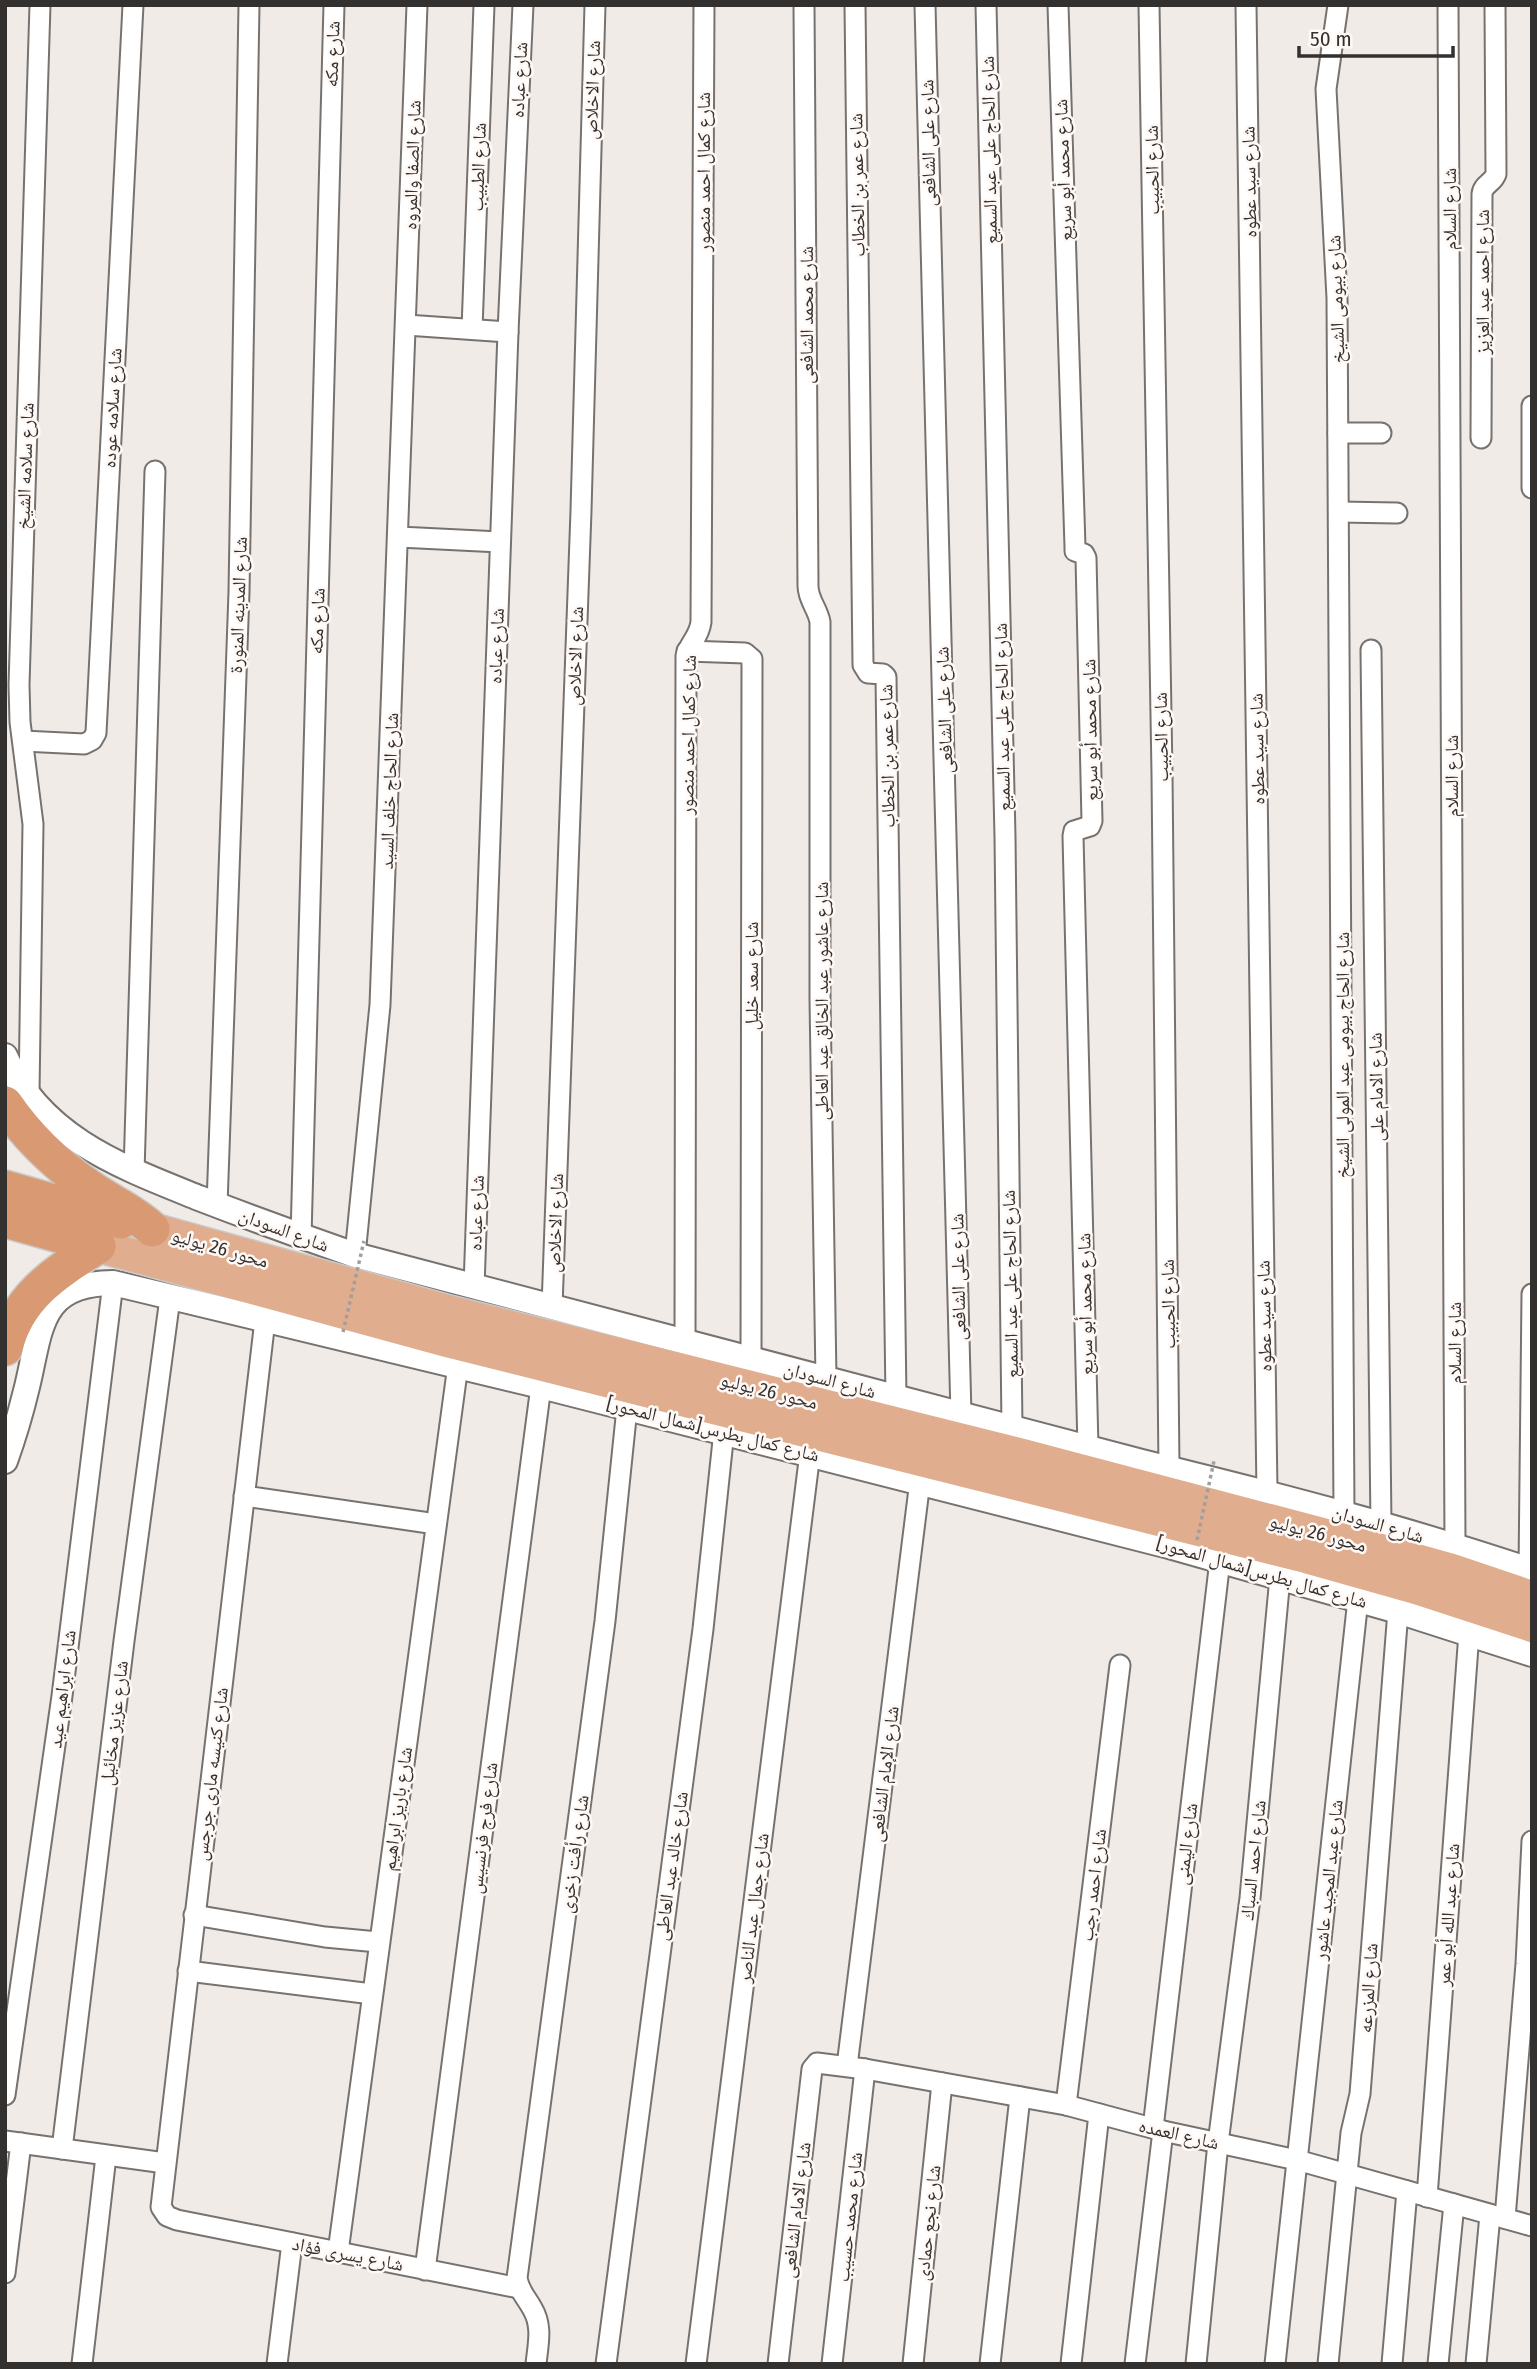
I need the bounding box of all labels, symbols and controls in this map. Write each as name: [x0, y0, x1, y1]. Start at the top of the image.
scale bar: [1299, 14, 1453, 58]
street label: شارع مكه: [319, 20, 345, 88]
text: 50 m: [1310, 26, 1352, 52]
street label: شارع الاخلاص: [579, 40, 605, 140]
street label: شارع عباده: [506, 41, 532, 119]
street label: شارع الحاج على عبد السميع: [976, 56, 1003, 244]
street label: شارع على الشافعى: [915, 79, 941, 207]
street label: شارع كمال احمد منصور: [692, 92, 715, 253]
street label: شارع محمد أبو سريع: [1049, 99, 1078, 241]
street label: شارع الصفا والمروه: [398, 100, 426, 230]
street label: شارع عمر بن الخطاب: [844, 113, 870, 257]
street label: شارع الطبيب: [465, 122, 491, 212]
street label: شارع الحبيب: [1140, 125, 1164, 215]
street label: شارع سيد عطوه: [1237, 126, 1261, 238]
street label: شارع السلام: [1438, 168, 1463, 250]
street label: شارع احمد عبد العزيز: [1471, 209, 1494, 356]
street label: شارع بيومى الشيخ: [1322, 234, 1351, 364]
street label: شارع محمد الشافعى: [795, 246, 818, 384]
street label: شارع سلامه عوده: [97, 347, 127, 469]
street label: شارع سلامه الشيخ: [11, 402, 40, 530]
street label: شارع المدينه المنورة: [224, 536, 252, 674]
street label: شارع مكه: [304, 587, 330, 655]
street label: شارع الاخلاص: [562, 606, 588, 706]
street label: شارع عباده: [483, 608, 509, 684]
street label: شارع الحاج على عبد السميع: [989, 623, 1016, 811]
street label: شارع على الشافعى: [930, 646, 958, 774]
street label: شارع كمال احمد منصور: [675, 655, 701, 816]
street label: شارع محمد أبو سريع: [1077, 659, 1104, 801]
street label: شارع عمر بن الخطاب: [874, 684, 900, 828]
street label: شارع الحبيب: [1149, 692, 1173, 782]
street label: شارع سيد عطوه: [1245, 693, 1269, 805]
street label: شارع الحاج خلف السيد: [375, 712, 403, 870]
street label: شارع السلام: [1440, 735, 1465, 817]
street label: شارع عاشور عبد الخالق عبد العاطى: [810, 882, 833, 1120]
street label: شارع سعد خليل: [740, 921, 763, 1031]
street label: شارع الحاج بيومى عبد المولى الشيخ: [1331, 932, 1355, 1178]
street label: شارع الامام على: [1364, 1032, 1390, 1142]
street label: شارع الاخلاص: [542, 1173, 568, 1273]
street label: شارع عباده: [463, 1175, 489, 1251]
street label: شارع الحاج على عبد السميع: [997, 1190, 1024, 1378]
street label: شارع السودان: [236, 1203, 332, 1257]
street label: شارع على الشافعى: [945, 1213, 971, 1341]
street label: محور 26 يوليو: [169, 1223, 271, 1273]
street label: شارع محمد أبو سريع: [1072, 1233, 1099, 1375]
street label: شارع الحبيب: [1156, 1259, 1180, 1349]
street label: شارع سيد عطوه: [1252, 1260, 1276, 1372]
street label: شارع السلام: [1443, 1302, 1468, 1384]
street label: شارع السودان: [782, 1357, 878, 1403]
street label: محور 26 يوليو: [718, 1368, 820, 1414]
street label: شارع كمال بطرس[شمال المحور]: [604, 1391, 822, 1467]
street label: شارع السودان: [1330, 1500, 1426, 1548]
street label: محور 26 يوليو: [1267, 1509, 1369, 1557]
street label: شارع كمال بطرس[شمال المحور]: [1154, 1531, 1370, 1613]
street label: شارع ابراهيم عيد: [43, 1629, 82, 1750]
street label: شارع عزيز مخائيل: [95, 1659, 133, 1787]
street label: شارع كنيسه مارى جرجس: [189, 1686, 233, 1862]
street label: شارع الإمام الشافعى: [864, 1705, 906, 1844]
street label: شارع باريز ابراهيم: [377, 1745, 418, 1873]
street label: شارع فرج فرنسيس: [464, 1761, 502, 1895]
street label: شارع خالد عبد العاطى: [649, 1790, 693, 1942]
street label: شارع رأفت زخرى: [554, 1793, 594, 1915]
street label: شارع عبد المجيد عاشور: [1308, 1798, 1348, 1963]
street label: شارع احمد السباك: [1235, 1799, 1271, 1921]
street label: شارع اليمنى: [1170, 1802, 1202, 1886]
street label: شارع احمد رجب: [1075, 1827, 1111, 1943]
street label: شارع جمال عبد الناصر: [732, 1832, 774, 1985]
street label: شارع عبد الله أبو عمر: [1431, 1843, 1464, 1988]
street label: شارع المزرعه: [1353, 1942, 1383, 2034]
street label: شارع العمده: [1137, 2114, 1221, 2154]
street label: شارع الامام الشافعى: [776, 2141, 818, 2280]
street label: شارع محمد حسيب: [831, 2151, 867, 2283]
street label: شارع نجع حمادى: [910, 2164, 947, 2282]
street label: شارع يسرى فؤاد: [290, 2232, 406, 2276]

